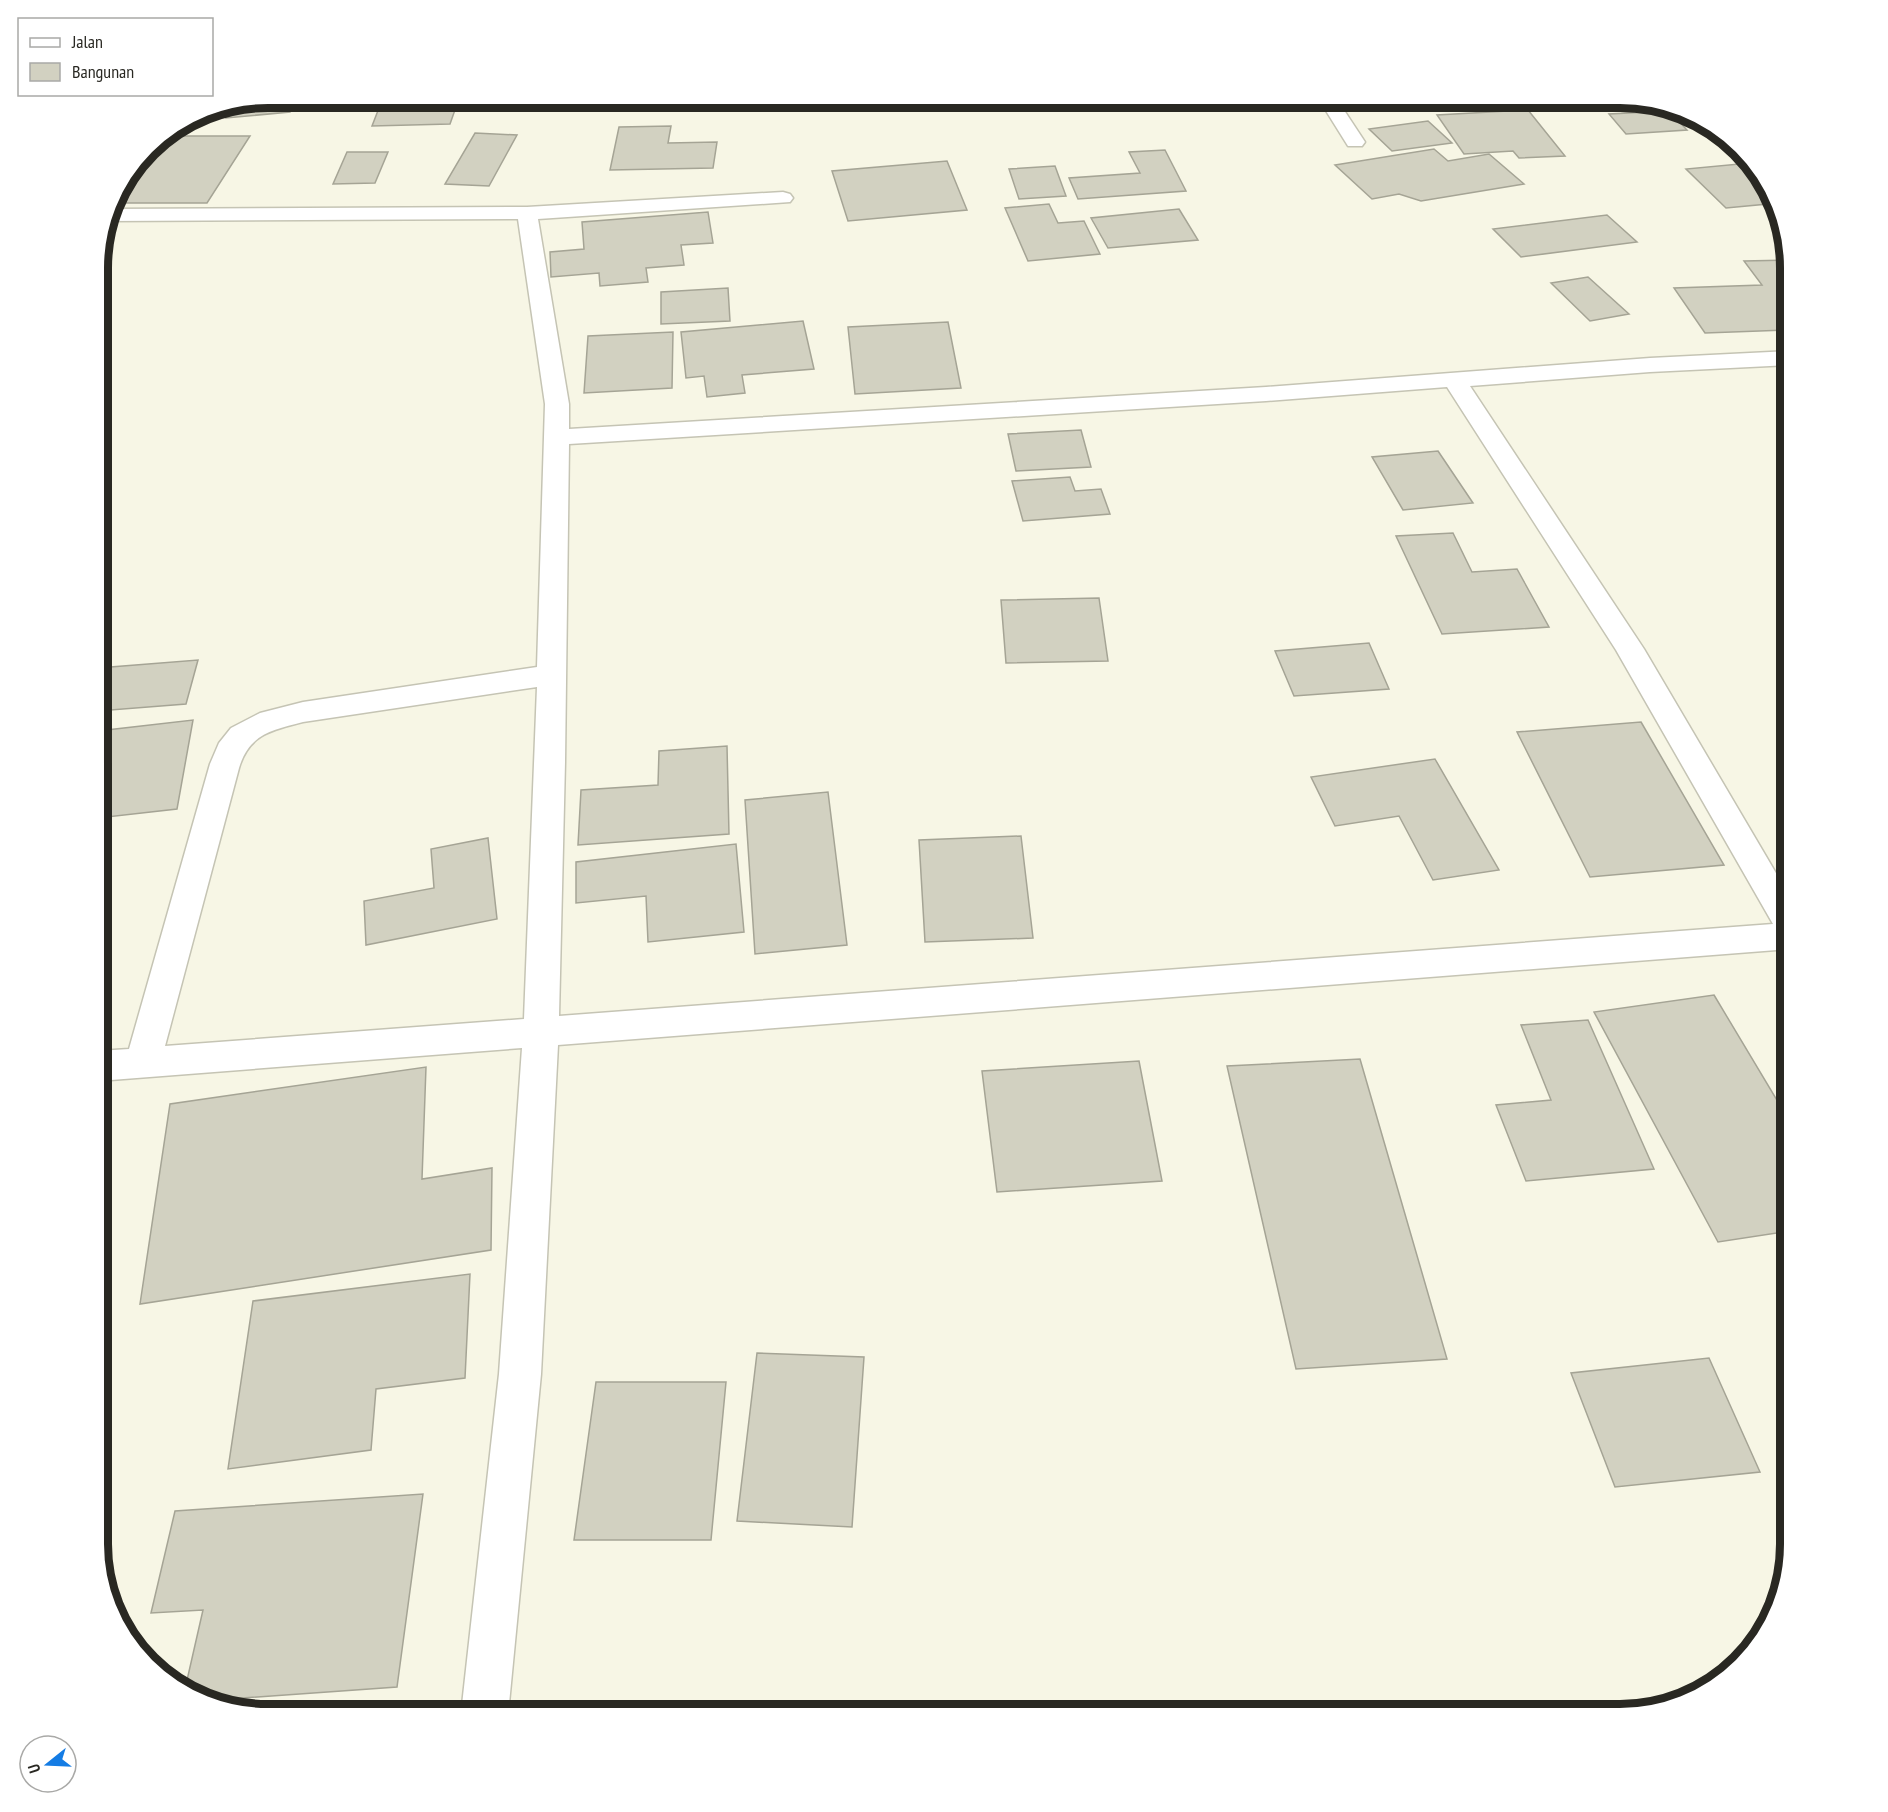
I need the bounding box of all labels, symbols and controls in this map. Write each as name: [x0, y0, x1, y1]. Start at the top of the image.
legend: [18, 18, 213, 96]
text: Jalan: [71, 30, 103, 53]
text: Bangunan: [72, 60, 134, 83]
north arrow: [18, 1734, 78, 1794]
text: U: [23, 1762, 45, 1776]

